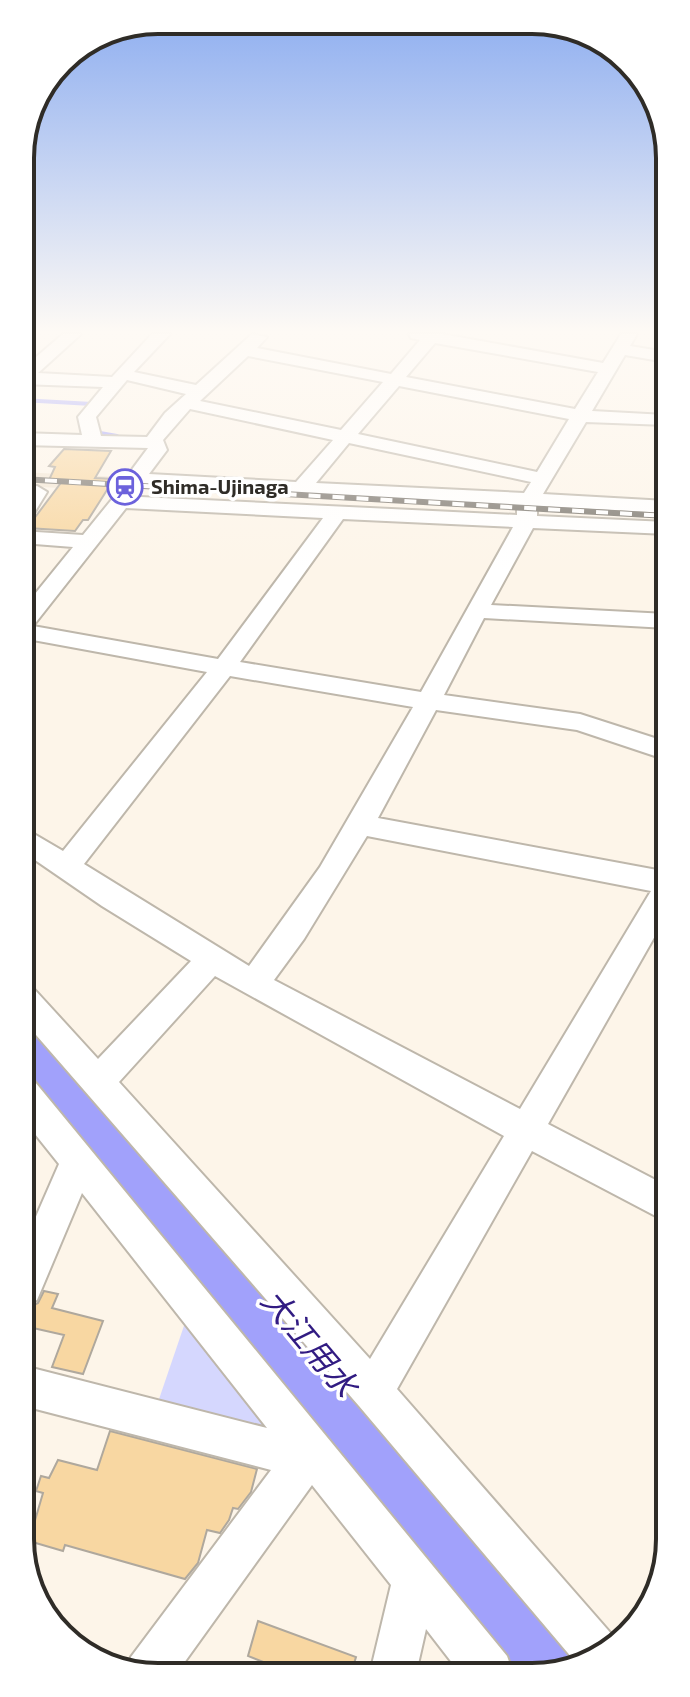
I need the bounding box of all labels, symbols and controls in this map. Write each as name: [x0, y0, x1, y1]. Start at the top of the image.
station icon: Shima-Ujinaga: [106, 468, 144, 506]
place label: Shima-Ujinaga: [151, 474, 289, 498]
water label: 大江用水: [255, 1280, 368, 1405]

